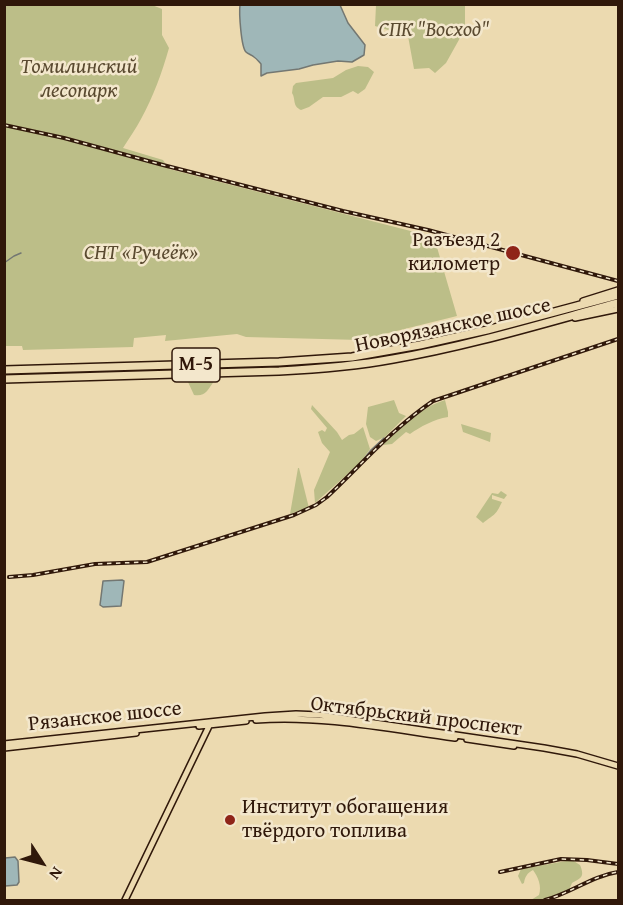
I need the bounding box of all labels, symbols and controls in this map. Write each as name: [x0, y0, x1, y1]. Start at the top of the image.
park label: СПК "Восход": [379, 18, 489, 44]
park label: Томилинский лесопарк: [21, 55, 137, 105]
place label: Разъезд 2 километр: [408, 228, 500, 278]
park label: СНТ «Ручеёк»: [84, 241, 198, 267]
marker: Разъезд 2 километр: [504, 244, 522, 262]
street label: Новорязанское шоссе: [353, 293, 553, 359]
road number: М-5: [172, 348, 220, 382]
street label: Октябрьский проспект: [309, 692, 523, 742]
street label: Рязанское шоссе: [27, 696, 183, 738]
place label: Институт обогащения твёрдого топлива: [242, 795, 448, 845]
marker: Институт обогащения твёрдого топлива: [223, 813, 237, 827]
north arrow: [12, 833, 72, 893]
text: N: [44, 862, 69, 885]

